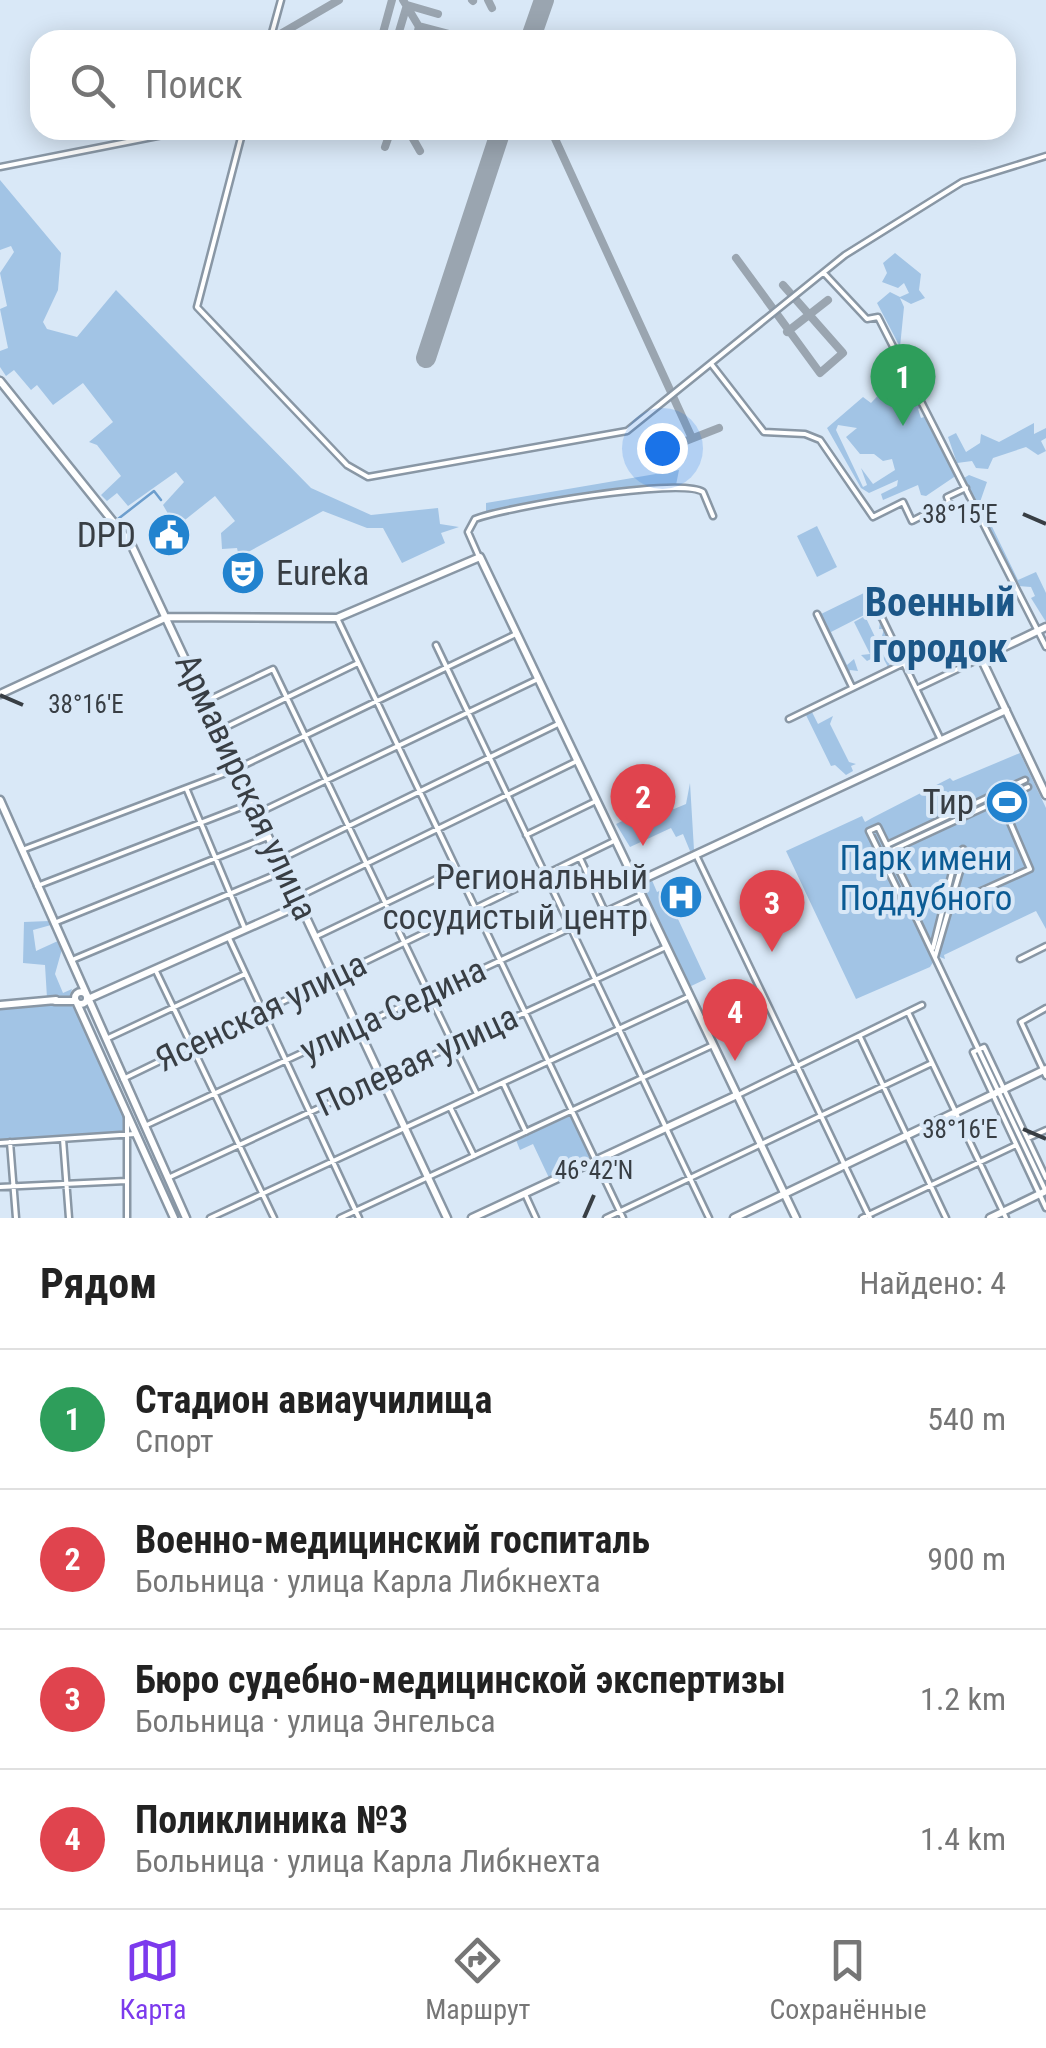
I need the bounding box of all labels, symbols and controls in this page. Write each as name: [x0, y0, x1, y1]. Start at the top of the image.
search box: [30, 30, 1016, 140]
icon: search: [65, 58, 120, 113]
text: Поиск: [145, 63, 243, 107]
pin: 1: [870, 344, 936, 426]
your location: [637, 423, 688, 474]
text: 38°15'E: [922, 500, 998, 529]
public building icon: DPD: [146, 512, 192, 558]
place label: DPD: [77, 515, 136, 556]
theatre icon: Eureka: [220, 550, 266, 596]
place label: Eureka: [276, 553, 369, 594]
district label: Военный городок: [865, 579, 1015, 672]
street label: Армавирская улица: [166, 647, 326, 927]
text: 38°16'E: [48, 690, 124, 719]
pin: 2: [610, 764, 676, 846]
sports icon: Тир: [984, 779, 1030, 825]
place label: Тир: [923, 782, 974, 823]
park label: Парк имени Поддубного: [839, 838, 1013, 919]
place label: Региональный сосудистый центр: [382, 857, 648, 938]
pin: 3: [740, 870, 804, 952]
hospital icon: Региональный сосудистый центр: [658, 874, 704, 920]
street label: Ясенская улица: [149, 943, 373, 1081]
street label: улица Седина: [294, 949, 492, 1071]
pin: 4: [702, 978, 768, 1061]
street label: Полевая улица: [310, 997, 524, 1125]
text: 38°16'E: [922, 1115, 998, 1144]
text: 46°42'N: [555, 1156, 633, 1185]
text: Рядом: [40, 1259, 157, 1308]
text: Найдено: 4: [859, 1264, 1006, 1302]
text: Стадион авиаучилища: [135, 1378, 492, 1422]
text: 1: [64, 1400, 81, 1438]
text: 540 m: [927, 1400, 1006, 1438]
text: Спорт: [135, 1422, 214, 1460]
text: Военно-медицинский госпиталь: [135, 1518, 650, 1562]
text: 2: [64, 1540, 81, 1578]
text: 900 m: [927, 1540, 1006, 1578]
text: Больница · улица Карла Либкнехта: [135, 1562, 600, 1600]
text: Бюро судебно-медицинской экспертизы: [135, 1658, 786, 1702]
text: 3: [64, 1680, 81, 1718]
text: 1.2 km: [920, 1680, 1006, 1718]
text: Больница · улица Энгельса: [135, 1702, 495, 1740]
text: Поликлиника №3: [135, 1798, 408, 1842]
text: 4: [64, 1820, 81, 1858]
text: 1.4 km: [920, 1820, 1006, 1858]
text: Больница · улица Карла Либкнехта: [135, 1842, 600, 1880]
tab: Карта: [119, 1933, 186, 2026]
tab: Маршрут: [425, 1933, 531, 2026]
tab: Сохранённые: [769, 1933, 927, 2026]

